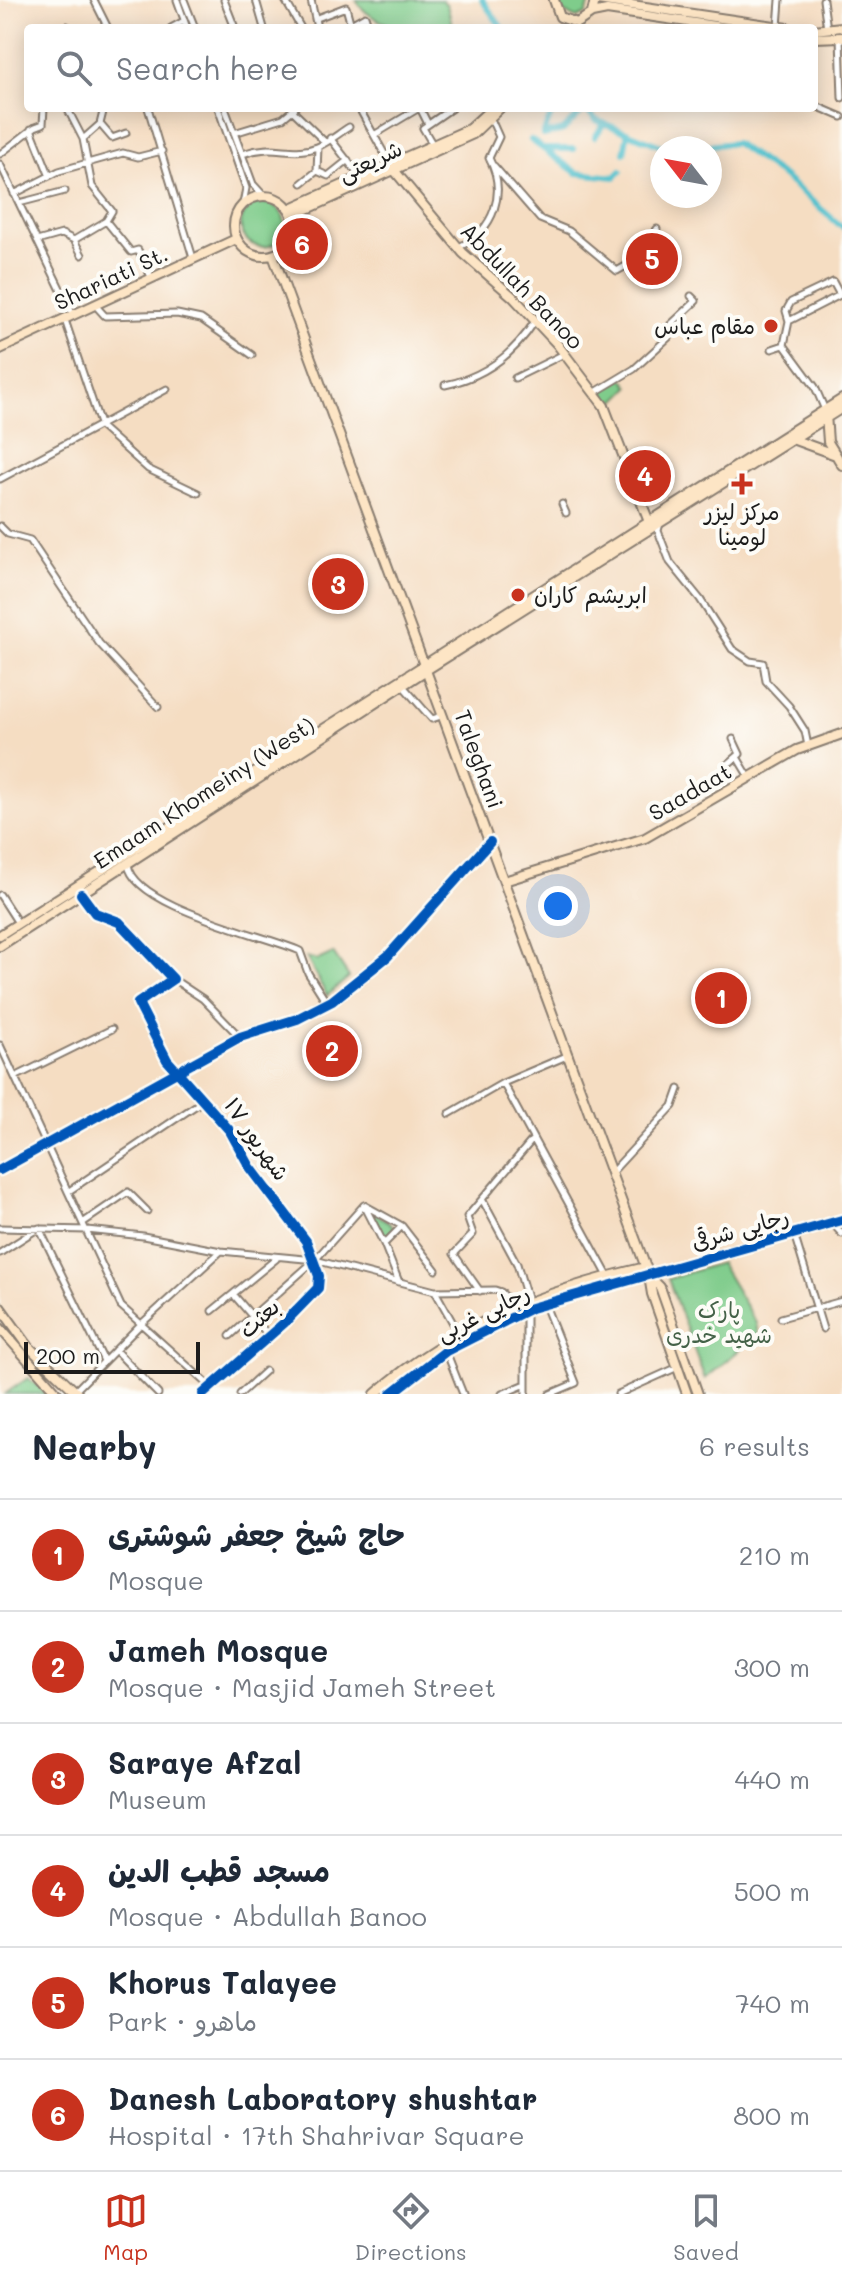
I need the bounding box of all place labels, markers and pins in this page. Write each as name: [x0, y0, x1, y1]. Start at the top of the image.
pin: 6: [276, 214, 328, 274]
pin: 5: [626, 229, 678, 289]
place label: مقام عباس: [654, 311, 755, 343]
marker: مقام عباس: [762, 317, 780, 335]
pin: 4: [619, 446, 671, 506]
marker: مرکز لیزر لومینا: [731, 473, 753, 495]
place label: مرکز لیزر لومینا: [703, 497, 779, 552]
pin: 3: [312, 554, 364, 614]
place label: ابریشم کاران: [534, 580, 647, 612]
marker: ابریشم کاران: [509, 586, 527, 604]
pin: 1: [695, 968, 747, 1028]
pin: 2: [306, 1021, 358, 1081]

